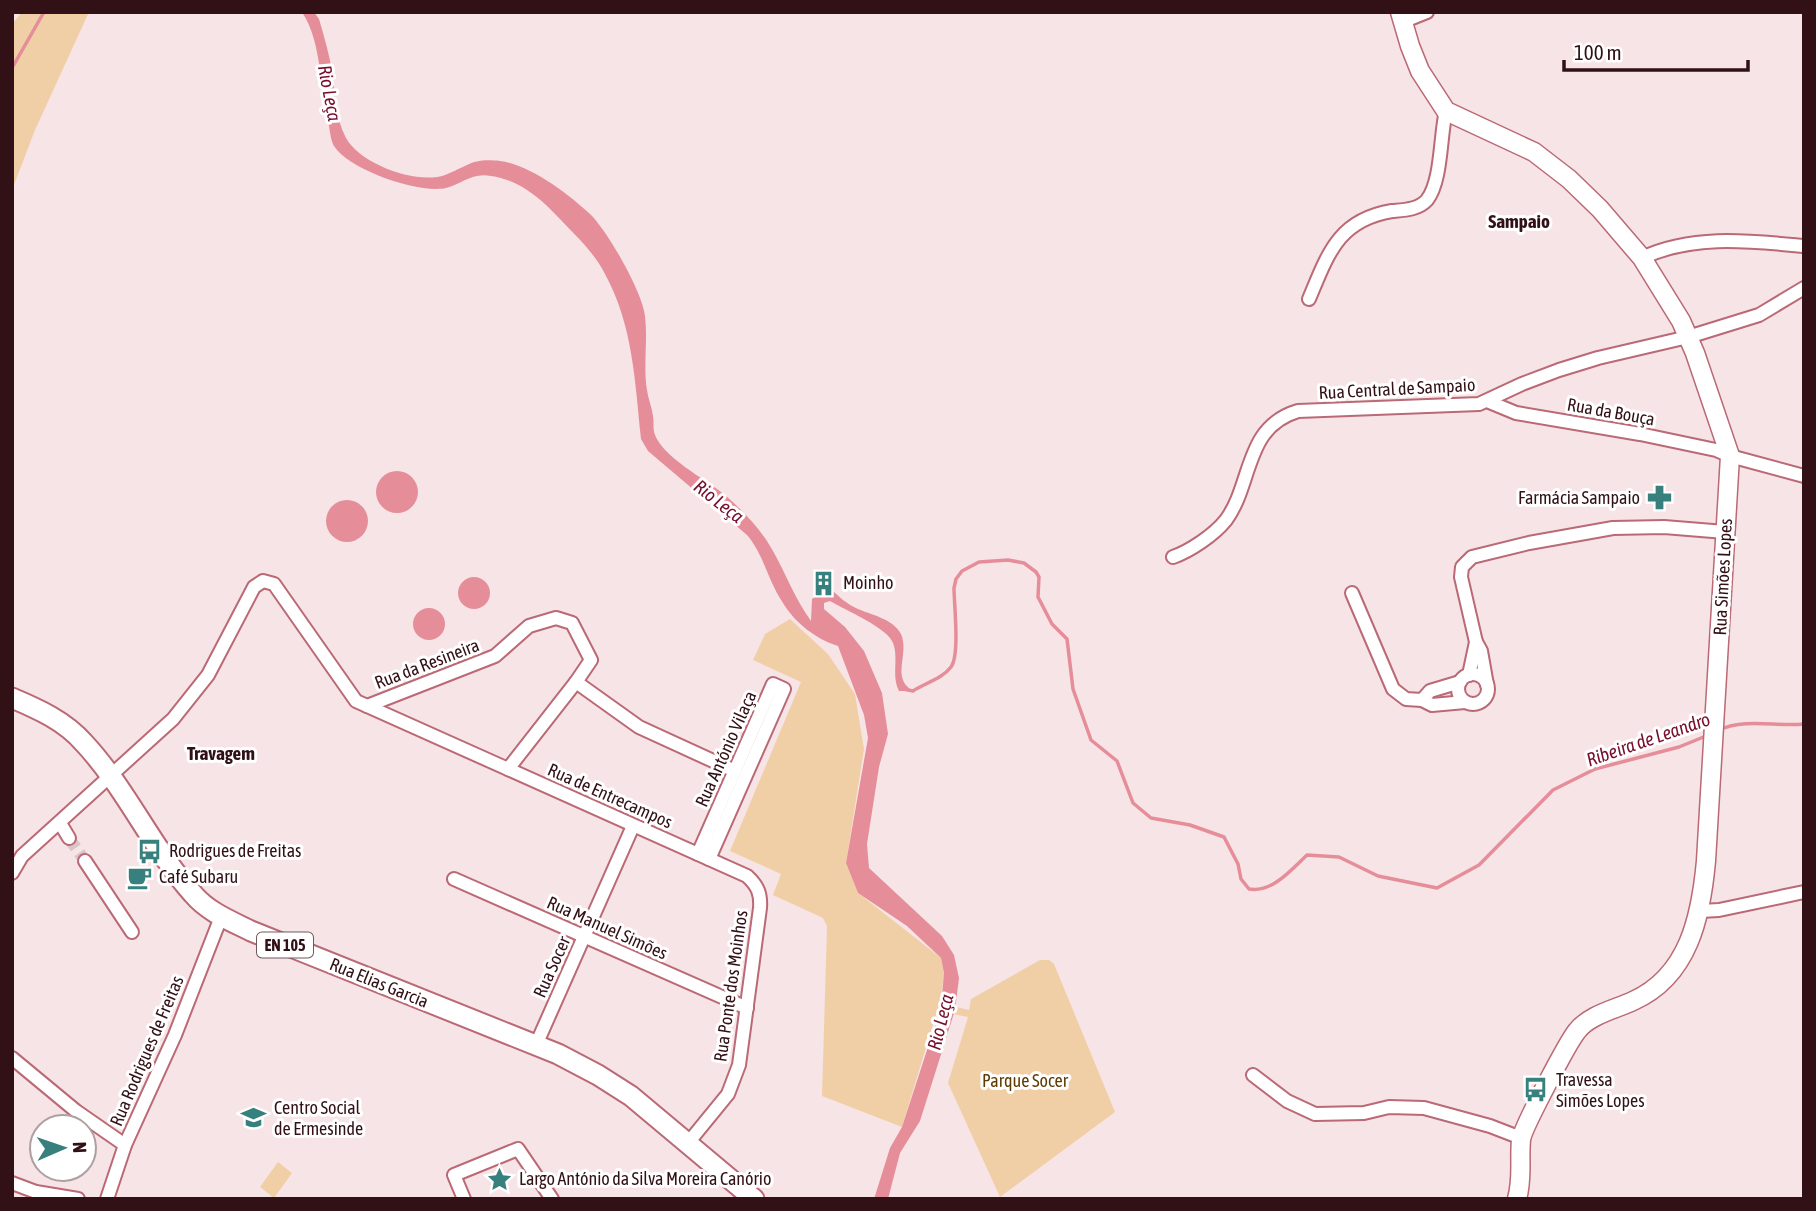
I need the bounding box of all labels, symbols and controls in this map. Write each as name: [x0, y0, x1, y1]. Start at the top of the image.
scale bar: [1564, 28, 1748, 72]
text: 100 m: [1574, 40, 1622, 64]
water label: Rio Leça: [314, 63, 346, 123]
district label: Sampaio: [1488, 210, 1550, 232]
street label: Rua Central de Sampaio: [1318, 374, 1476, 403]
street label: Rua da Bouça: [1566, 393, 1657, 430]
water label: Rio Leça: [690, 475, 748, 527]
pharmacy icon: Farmácia Sampaio: [1646, 484, 1674, 512]
place label: Farmácia Sampaio: [1518, 487, 1640, 508]
street label: Rua Simões Lopes: [1709, 518, 1736, 636]
building icon: Moinho: [809, 569, 837, 597]
place label: Moinho: [843, 572, 894, 593]
street label: Rua da Resineira: [372, 634, 482, 693]
street label: Rua António Vilaça: [691, 688, 760, 810]
water label: Ribeira de Leandro: [1583, 708, 1713, 770]
district label: Travagem: [187, 742, 255, 764]
street label: Rua de Entrecampos: [545, 759, 676, 832]
bus stop icon: Rodrigues de Freitas: [135, 837, 163, 865]
place label: Rodrigues de Freitas: [169, 840, 301, 861]
cafe icon: Café Subaru: [125, 863, 153, 891]
place label: Café Subaru: [159, 866, 238, 887]
street label: Rua Manuel Simões: [544, 892, 671, 963]
street label: Rua Ponte dos Moinhos: [709, 909, 752, 1063]
road number: EN 105: [257, 932, 313, 958]
street label: Rua Socer: [529, 932, 575, 1001]
street label: Rua Elias Garcia: [327, 953, 432, 1012]
street label: Rua Rodrigues de Freitas: [105, 973, 188, 1129]
water label: Rio Leça: [922, 992, 958, 1052]
place label: Travessa Simões Lopes: [1556, 1069, 1645, 1111]
park label: Parque Socer: [982, 1070, 1069, 1091]
bus stop icon: Travessa Simões Lopes: [1522, 1076, 1550, 1104]
place label: Centro Social de Ermesinde: [274, 1097, 363, 1139]
school or university icon: Centro Social de Ermesinde: [240, 1104, 268, 1132]
north arrow: [28, 1113, 98, 1183]
text: N: [69, 1141, 91, 1153]
place icon: Largo António da Silva Moreira Canório: [485, 1165, 513, 1193]
place label: Largo António da Silva Moreira Canório: [519, 1168, 771, 1189]

